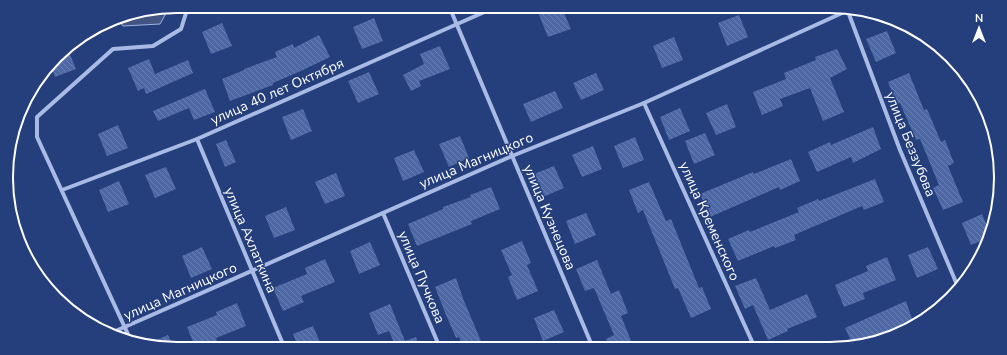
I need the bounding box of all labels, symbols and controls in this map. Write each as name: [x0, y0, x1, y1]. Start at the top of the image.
north arrow: [959, 8, 999, 48]
text: N: [975, 11, 983, 26]
street label: улица 40 лет Октября: [208, 53, 347, 129]
street label: улица Беззубова: [881, 89, 940, 200]
street label: улица Магницкого: [416, 128, 536, 193]
street label: улица Кременского: [675, 159, 744, 284]
street label: улица Кузнецова: [519, 162, 580, 273]
street label: улица Ахлаткина: [220, 184, 281, 296]
street label: улица Пучкова: [393, 228, 450, 326]
street label: улица Магницкого: [120, 258, 240, 325]

